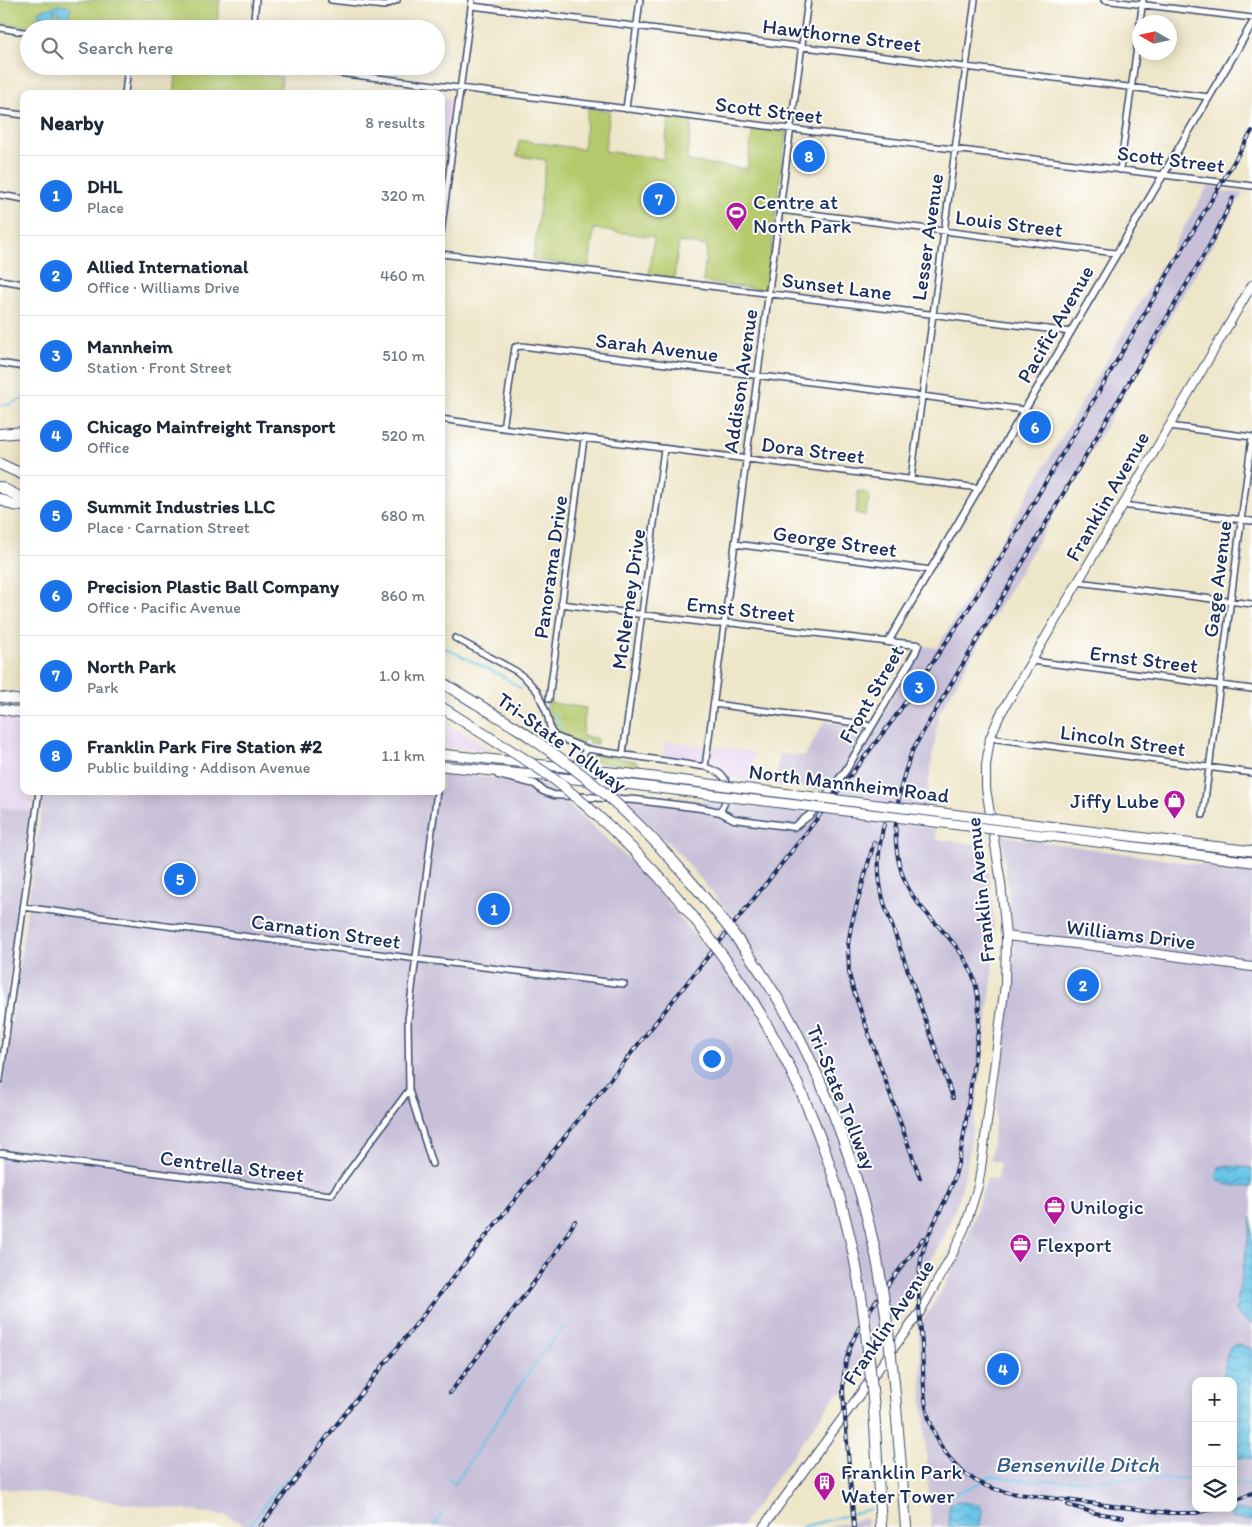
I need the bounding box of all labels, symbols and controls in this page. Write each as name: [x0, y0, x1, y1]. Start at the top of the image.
street label: Hawthorne Street: [761, 13, 923, 57]
north arrow: [1132, 15, 1177, 60]
search box: [20, 20, 445, 75]
icon: search: [38, 34, 66, 62]
text: Search here: [78, 36, 173, 59]
street label: Scott Street: [714, 91, 824, 129]
text: Nearby: [40, 110, 104, 135]
text: 8 results: [365, 113, 425, 132]
pin: 8: [793, 137, 825, 175]
street label: Scott Street: [1116, 140, 1226, 178]
street label: Lesser Avenue: [906, 172, 948, 302]
text: DHL: [87, 175, 122, 198]
pin: 7: [643, 180, 675, 218]
text: 1: [52, 186, 60, 205]
text: 320 m: [381, 186, 425, 205]
place label: Centre at North Park: [753, 189, 852, 238]
text: Place: [87, 198, 124, 217]
sports icon: Centre at North Park: [725, 201, 749, 232]
street label: Louis Street: [954, 204, 1064, 242]
text: Allied International: [87, 255, 248, 278]
street label: Pacific Avenue: [1011, 261, 1099, 387]
text: 2: [52, 266, 60, 285]
text: 460 m: [380, 266, 425, 285]
street label: Sunset Lane: [781, 267, 893, 305]
text: Office · Williams Drive: [87, 278, 240, 297]
street label: Addison Avenue: [718, 307, 762, 455]
street label: Sarah Avenue: [594, 327, 720, 367]
text: Mannheim: [87, 335, 173, 358]
text: 3: [52, 346, 60, 365]
text: 510 m: [382, 346, 425, 365]
text: Station · Front Street: [87, 358, 232, 377]
pin: 6: [1019, 408, 1051, 446]
text: Chicago Mainfreight Transport: [87, 415, 335, 438]
text: 4: [51, 426, 61, 445]
text: 520 m: [381, 426, 425, 445]
street label: Franklin Avenue: [1060, 427, 1154, 565]
street label: Dora Street: [760, 431, 866, 469]
text: Office: [87, 438, 129, 457]
street label: Panorama Drive: [528, 494, 572, 640]
text: Summit Industries LLC: [87, 495, 275, 518]
text: 5: [52, 506, 60, 525]
text: 680 m: [381, 506, 425, 525]
text: Place · Carnation Street: [87, 518, 250, 537]
street label: Gage Avenue: [1197, 519, 1237, 639]
street label: George Street: [771, 520, 899, 562]
street label: McNerney Drive: [606, 527, 650, 671]
text: Precision Plastic Ball Company: [87, 575, 339, 598]
text: 6: [52, 586, 60, 605]
text: 860 m: [381, 586, 425, 605]
street label: Ernst Street: [686, 591, 797, 627]
text: Office · Pacific Avenue: [87, 598, 241, 617]
street label: Front Street: [833, 640, 909, 747]
street label: Ernst Street: [1088, 640, 1200, 678]
text: North Park: [87, 655, 176, 678]
text: 7: [52, 666, 60, 685]
text: 1.0 km: [379, 666, 425, 685]
pin: 3: [903, 668, 935, 706]
text: Park: [87, 678, 118, 697]
street label: Tri-State Tollway: [492, 687, 632, 797]
street label: Lincoln Street: [1059, 719, 1187, 761]
text: Franklin Park Fire Station #2: [87, 735, 322, 758]
text: 8: [52, 746, 60, 765]
text: 1.1 km: [381, 746, 425, 765]
text: Public building · Addison Avenue: [87, 758, 310, 777]
street label: North Mannheim Road: [747, 758, 951, 808]
place label: Jiffy Lube: [1070, 788, 1159, 813]
shop icon: Jiffy Lube: [1163, 788, 1187, 819]
street label: Franklin Avenue: [960, 816, 1000, 964]
pin: 5: [164, 860, 196, 898]
pin: 1: [478, 890, 510, 928]
street label: Carnation Street: [250, 908, 403, 954]
street label: Williams Drive: [1065, 914, 1197, 954]
pin: 2: [1067, 966, 1099, 1004]
street label: Tri-State Tollway: [802, 1021, 882, 1173]
your location: [699, 1046, 725, 1072]
street label: Centrella Street: [159, 1145, 306, 1187]
office icon: Unilogic: [1042, 1194, 1066, 1225]
place label: Unilogic: [1070, 1194, 1144, 1219]
office icon: Flexport: [1009, 1232, 1033, 1263]
place label: Flexport: [1037, 1232, 1112, 1257]
street label: Franklin Avenue: [837, 1255, 939, 1389]
pin: 4: [987, 1350, 1019, 1388]
map controls: [1192, 1377, 1237, 1512]
button: +: [1192, 1377, 1237, 1422]
button: −: [1192, 1422, 1237, 1467]
water label: Bensenville Ditch: [995, 1451, 1159, 1478]
place label: Franklin Park Water Tower: [841, 1459, 962, 1508]
button: layers: [1192, 1467, 1237, 1512]
building icon: Franklin Park Water Tower: [813, 1471, 837, 1502]

